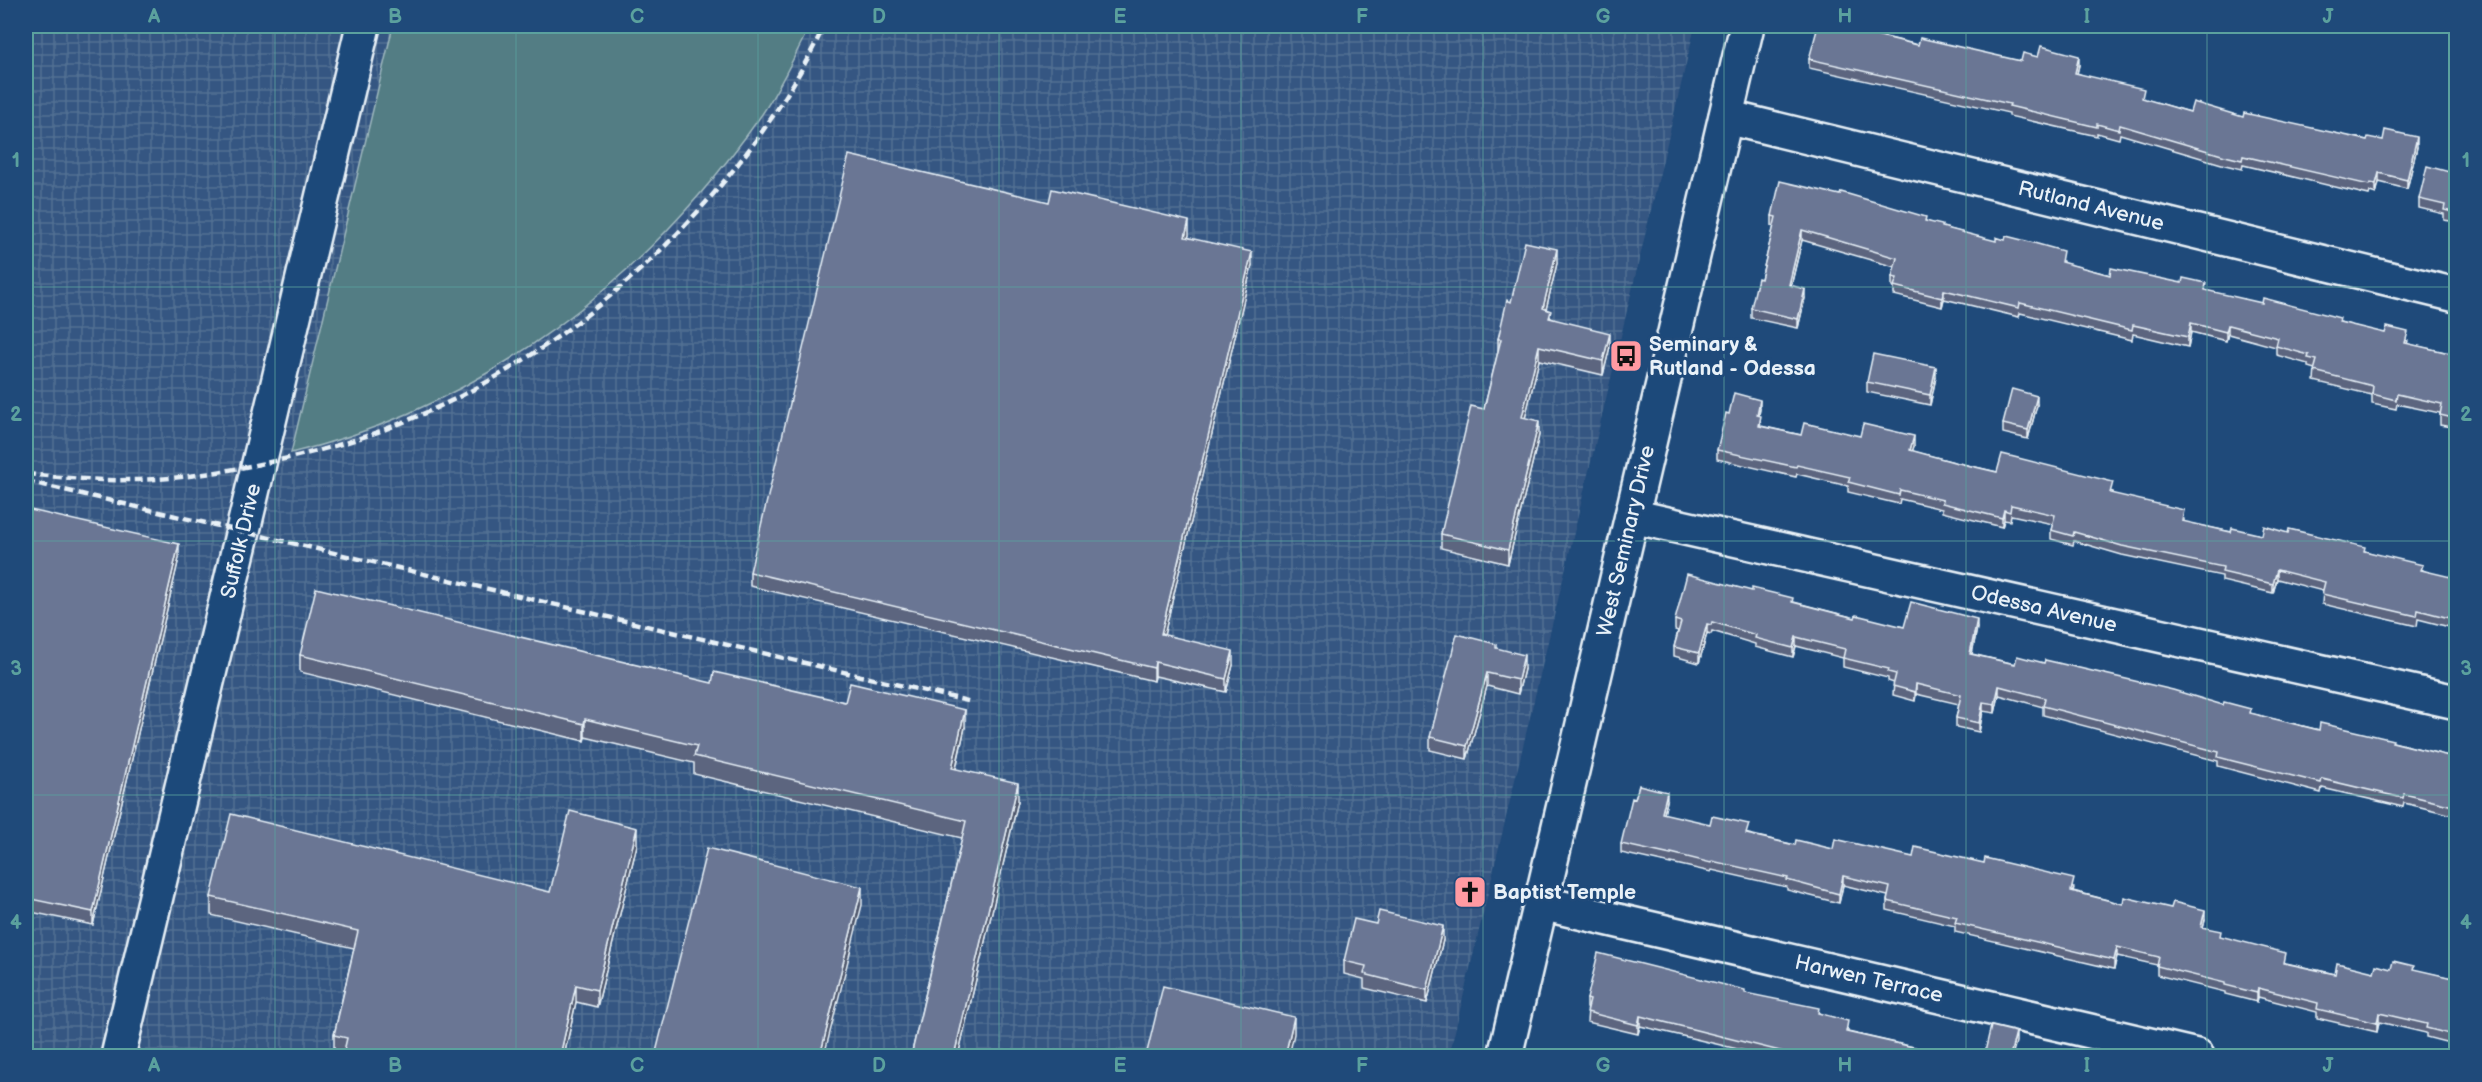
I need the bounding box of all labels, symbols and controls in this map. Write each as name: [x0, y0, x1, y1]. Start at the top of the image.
text: A: [147, 5, 161, 29]
text: B: [388, 5, 402, 29]
text: C: [630, 5, 644, 29]
text: D: [872, 5, 886, 29]
text: E: [1114, 5, 1127, 29]
text: F: [1356, 5, 1368, 29]
text: G: [1596, 5, 1611, 29]
text: H: [1838, 5, 1852, 29]
text: I: [2084, 5, 2090, 29]
text: J: [2323, 5, 2335, 29]
text: 1: [12, 149, 20, 173]
text: 1: [2462, 149, 2470, 173]
street label: Rutland Avenue: [2015, 176, 2167, 236]
place label: Seminary & Rutland - Odessa: [1649, 332, 1816, 381]
bus stop icon: Seminary & Rutland - Odessa: [1608, 338, 1644, 374]
text: 2: [10, 403, 22, 427]
text: 2: [2460, 403, 2472, 427]
street label: West Seminary Drive: [1592, 443, 1660, 639]
street label: Suffolk Drive: [216, 481, 266, 601]
street label: Odessa Avenue: [1969, 580, 2119, 638]
text: 3: [10, 657, 22, 681]
text: 3: [2460, 657, 2472, 681]
church icon: Baptist Temple: [1452, 874, 1488, 910]
place label: Baptist Temple: [1493, 880, 1636, 905]
text: 4: [10, 911, 22, 935]
text: 4: [2460, 911, 2472, 935]
street label: Harwen Terrace: [1793, 950, 1945, 1008]
text: A: [147, 1054, 161, 1078]
text: B: [388, 1054, 402, 1078]
text: C: [630, 1054, 644, 1078]
text: D: [872, 1054, 886, 1078]
text: E: [1114, 1054, 1127, 1078]
text: F: [1356, 1054, 1368, 1078]
text: G: [1596, 1054, 1611, 1078]
text: H: [1838, 1054, 1852, 1078]
text: I: [2084, 1054, 2090, 1078]
text: J: [2323, 1054, 2335, 1078]

